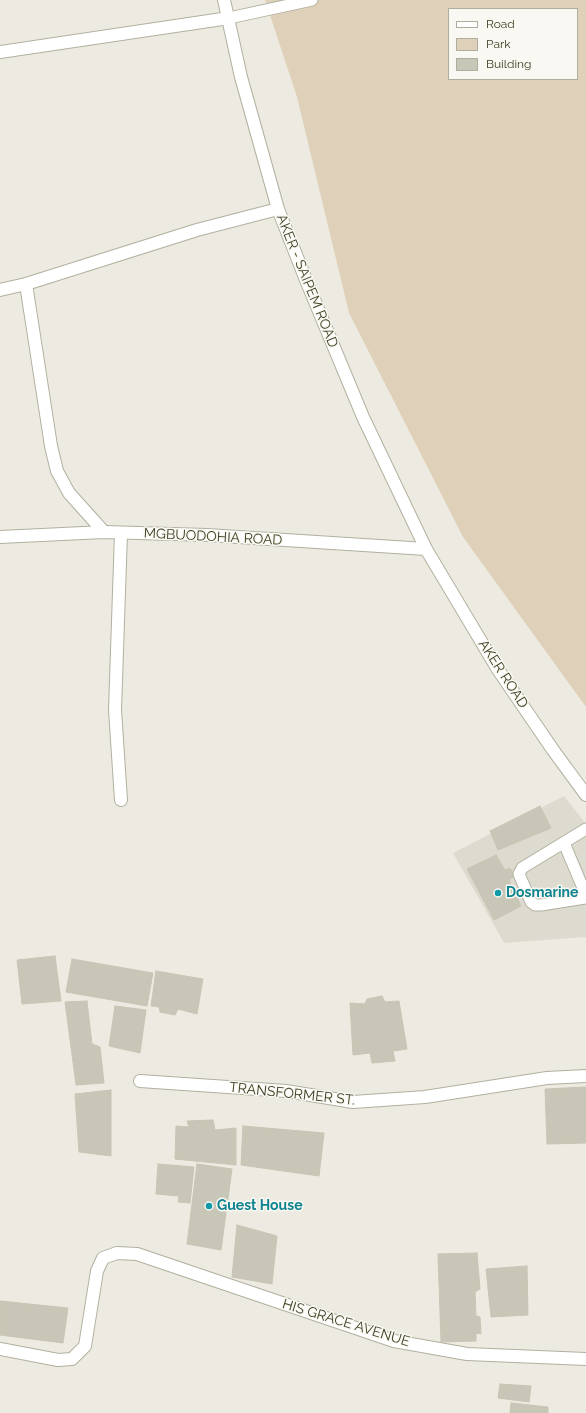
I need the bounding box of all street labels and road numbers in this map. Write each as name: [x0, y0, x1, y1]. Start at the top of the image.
street label: AKER - SAIPEM ROAD: [273, 212, 341, 350]
street label: MGBUODOHIA ROAD: [143, 525, 283, 549]
street label: AKER ROAD: [475, 637, 531, 711]
street label: TRANSFORMER ST.: [228, 1079, 356, 1109]
street label: HIS GRACE AVENUE: [280, 1296, 412, 1350]

